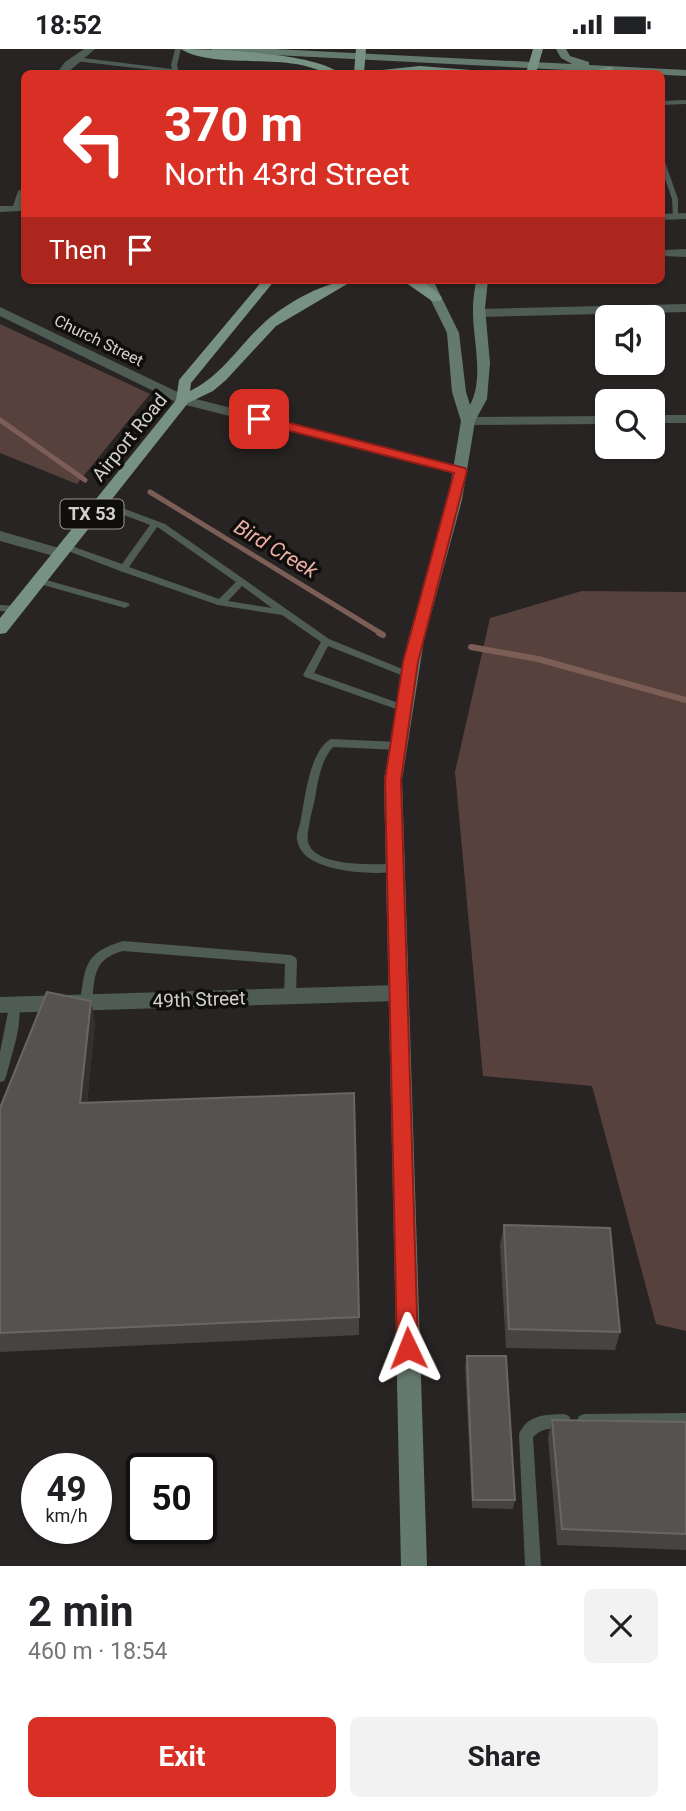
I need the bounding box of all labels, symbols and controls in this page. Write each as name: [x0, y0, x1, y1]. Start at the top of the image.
text: 18:52: [35, 10, 102, 40]
text: 370 m: [164, 96, 303, 153]
icon: left: [49, 98, 140, 189]
text: North 43rd Street: [164, 155, 410, 193]
icon: arrive: [121, 231, 159, 269]
text: Then: [49, 235, 107, 265]
map controls: [595, 305, 665, 459]
button: sound: [595, 305, 665, 375]
street label: Church Street: [51, 311, 146, 370]
street label: Airport Road: [87, 389, 172, 486]
pin: [229, 389, 289, 449]
button: search: [595, 389, 665, 459]
icon: arrive: [240, 400, 278, 438]
road number: TX 53: [60, 499, 124, 529]
water label: Bird Creek: [230, 515, 323, 584]
street label: 49th Street: [152, 986, 246, 1013]
position arrow: [371, 1311, 445, 1385]
speed limit sign: 50: [126, 1453, 217, 1544]
text: 49: [46, 1469, 87, 1510]
text: km/h: [45, 1505, 88, 1526]
text: 2 min: [28, 1587, 134, 1636]
button: close: [584, 1589, 658, 1663]
text: 460 m · 18:54: [28, 1638, 167, 1665]
button: Exit: [28, 1717, 336, 1797]
button: Share: [350, 1717, 658, 1797]

